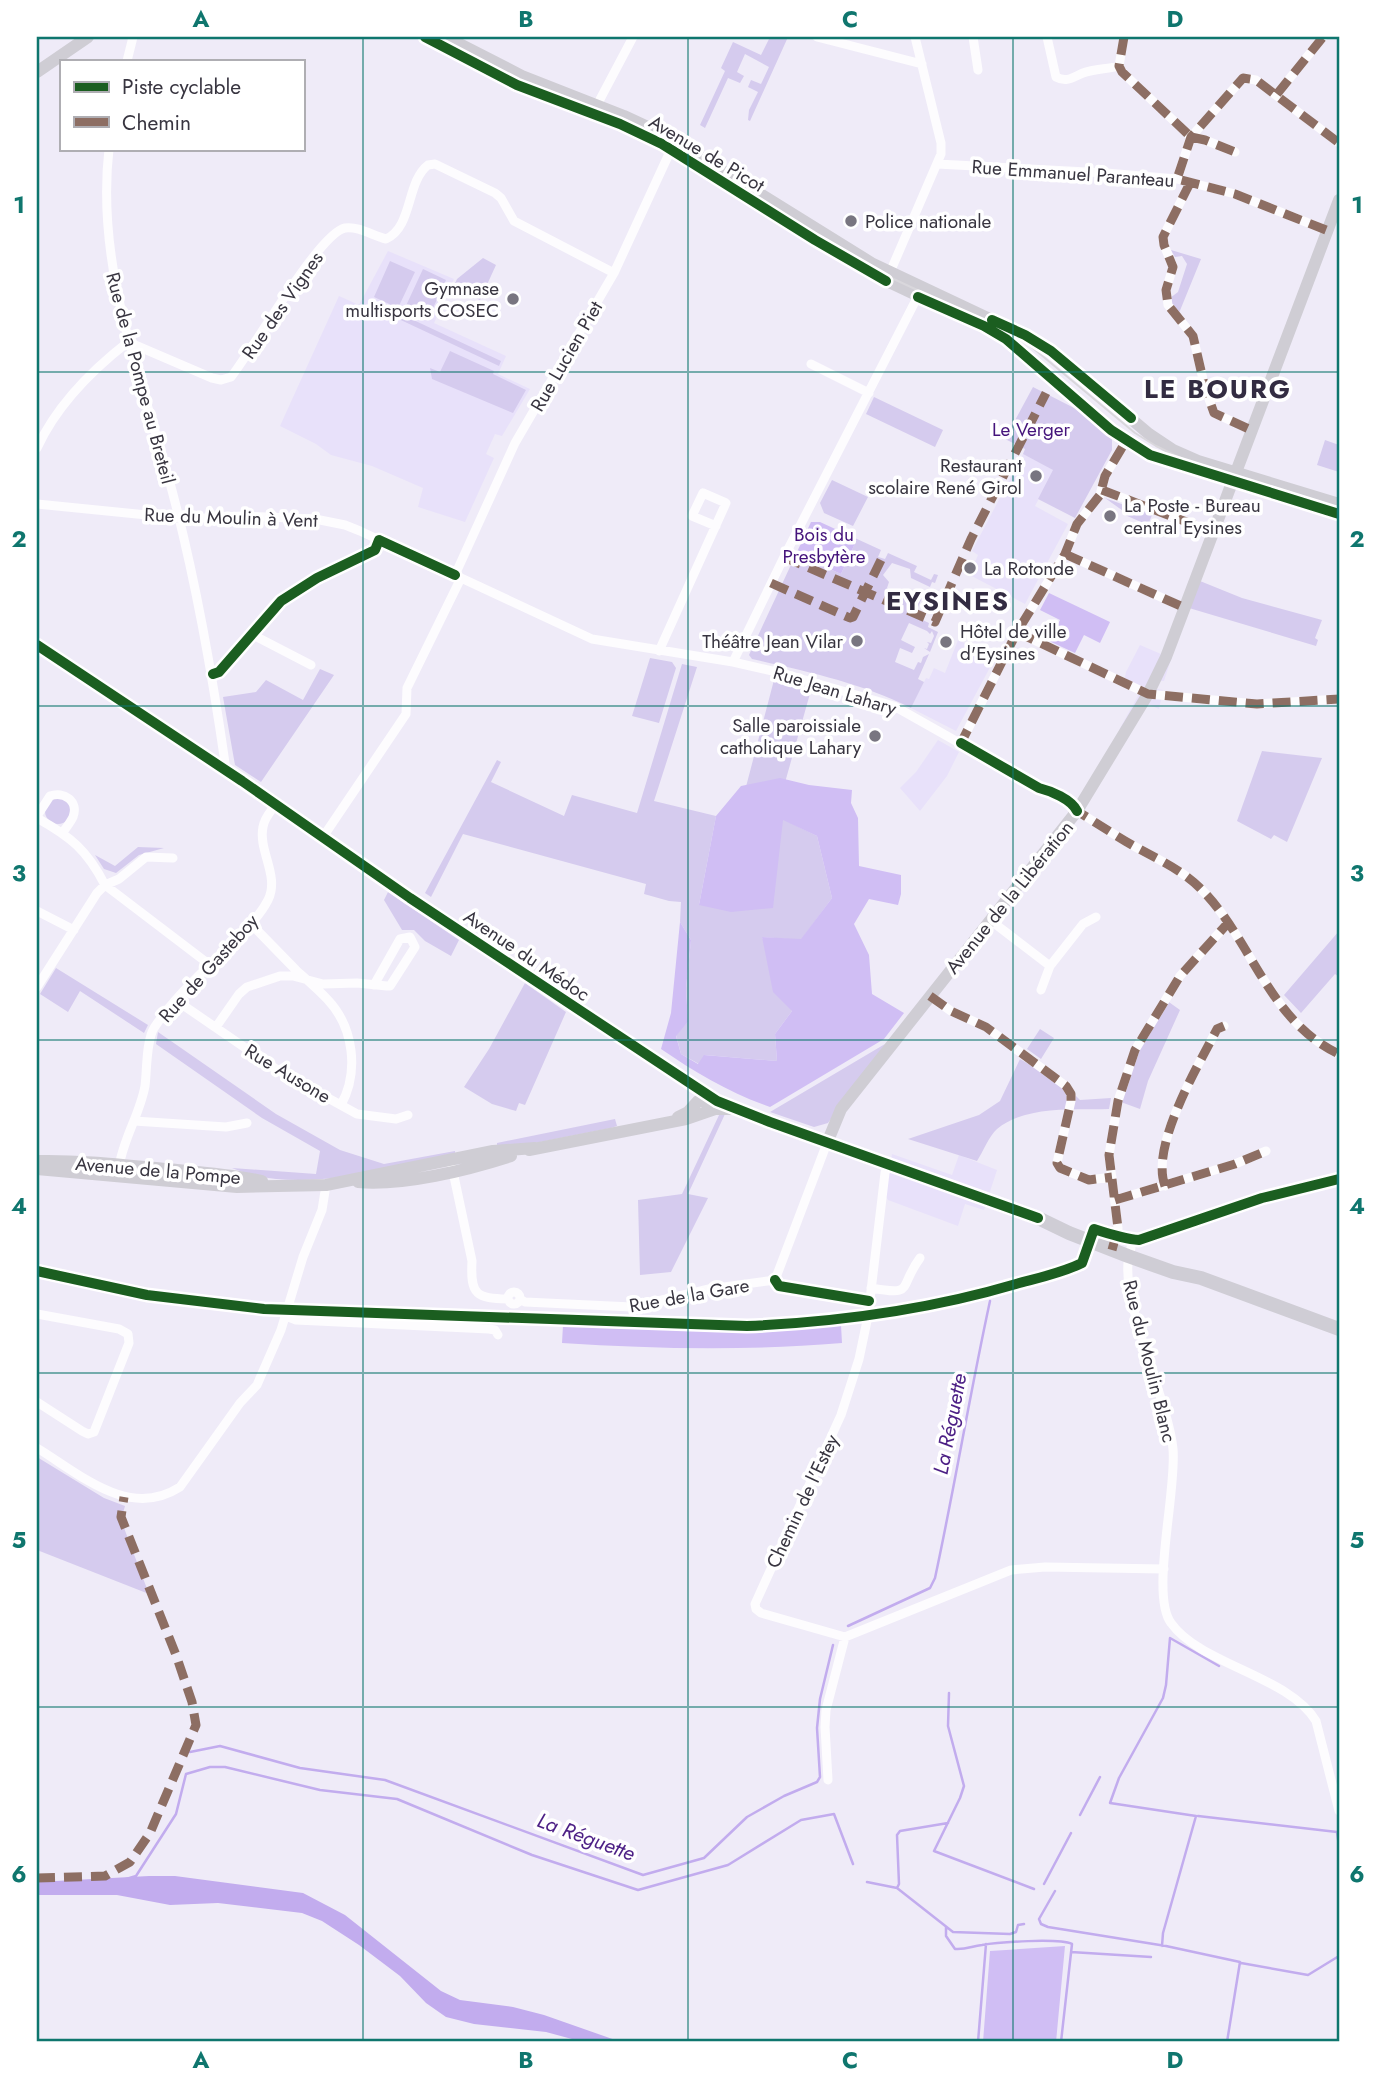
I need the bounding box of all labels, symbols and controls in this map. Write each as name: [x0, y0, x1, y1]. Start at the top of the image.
text: A: [192, 2, 210, 36]
text: B: [518, 2, 534, 36]
text: C: [842, 2, 858, 36]
text: D: [1167, 2, 1184, 36]
legend: [60, 60, 304, 150]
text: Piste cyclable: [122, 72, 241, 102]
text: Chemin: [122, 108, 191, 138]
street label: Avenue de Picot: [644, 108, 770, 199]
street label: Rue Emmanuel Paranteau: [971, 153, 1175, 194]
text: 1: [13, 188, 25, 222]
text: 1: [1351, 188, 1363, 222]
place label: Police nationale: [865, 208, 992, 235]
marker: Police nationale: [843, 213, 859, 229]
street label: Rue des Vignes: [235, 246, 330, 365]
street label: Rue de la Pompe au Breteil: [99, 269, 182, 487]
place label: Gymnase multisports COSEC: [345, 275, 499, 324]
marker: Gymnase multisports COSEC: [505, 291, 521, 307]
street label: Rue Lucien Piet: [524, 296, 609, 416]
district label: LE BOURG: [1144, 370, 1292, 408]
park label: Le Verger: [992, 416, 1071, 443]
place label: Restaurant scolaire René Girol: [868, 452, 1022, 501]
marker: Restaurant scolaire René Girol: [1028, 468, 1044, 484]
place label: La Poste - Bureau central Eysines: [1124, 492, 1261, 541]
street label: Rue du Moulin à Vent: [144, 501, 319, 534]
marker: La Poste - Bureau central Eysines: [1102, 508, 1118, 524]
park label: Bois du Presbytère: [783, 521, 866, 570]
text: 2: [11, 522, 27, 556]
text: 2: [1349, 522, 1365, 556]
place label: La Rotonde: [984, 555, 1074, 582]
marker: La Rotonde: [962, 560, 978, 576]
district label: EYSINES: [886, 582, 1010, 620]
place label: Hôtel de ville d'Eysines: [960, 618, 1067, 667]
place label: Théâtre Jean Vilar: [702, 628, 843, 655]
marker: Théâtre Jean Vilar: [849, 633, 865, 649]
marker: Hôtel de ville d'Eysines: [938, 634, 954, 650]
street label: Rue Jean Lahary: [770, 659, 900, 722]
place label: Salle paroissiale catholique Lahary: [720, 712, 862, 761]
marker: Salle paroissiale catholique Lahary: [867, 728, 883, 744]
street label: Avenue de la Libération: [939, 815, 1080, 980]
text: 3: [12, 856, 26, 890]
text: 3: [1350, 856, 1364, 890]
street label: Avenue du Médoc: [458, 903, 595, 1008]
street label: Rue de Gasteboy: [152, 908, 265, 1028]
street label: Rue Ausone: [240, 1037, 336, 1110]
street label: Avenue de la Pompe: [74, 1150, 242, 1191]
text: 4: [11, 1189, 27, 1223]
text: 4: [1349, 1189, 1365, 1223]
street label: Rue de la Gare: [627, 1272, 751, 1319]
street label: Rue du Moulin Blanc: [1116, 1277, 1183, 1445]
water label: La Réguette: [926, 1371, 975, 1477]
street label: Chemin de l'Estey: [760, 1429, 846, 1573]
text: 5: [12, 1523, 26, 1557]
text: 5: [1350, 1523, 1364, 1557]
water label: La Réguette: [533, 1805, 640, 1869]
text: 6: [11, 1857, 27, 1891]
text: 6: [1349, 1857, 1365, 1891]
text: A: [192, 2043, 210, 2077]
text: B: [518, 2043, 534, 2077]
text: C: [842, 2043, 858, 2077]
text: D: [1167, 2043, 1184, 2077]

